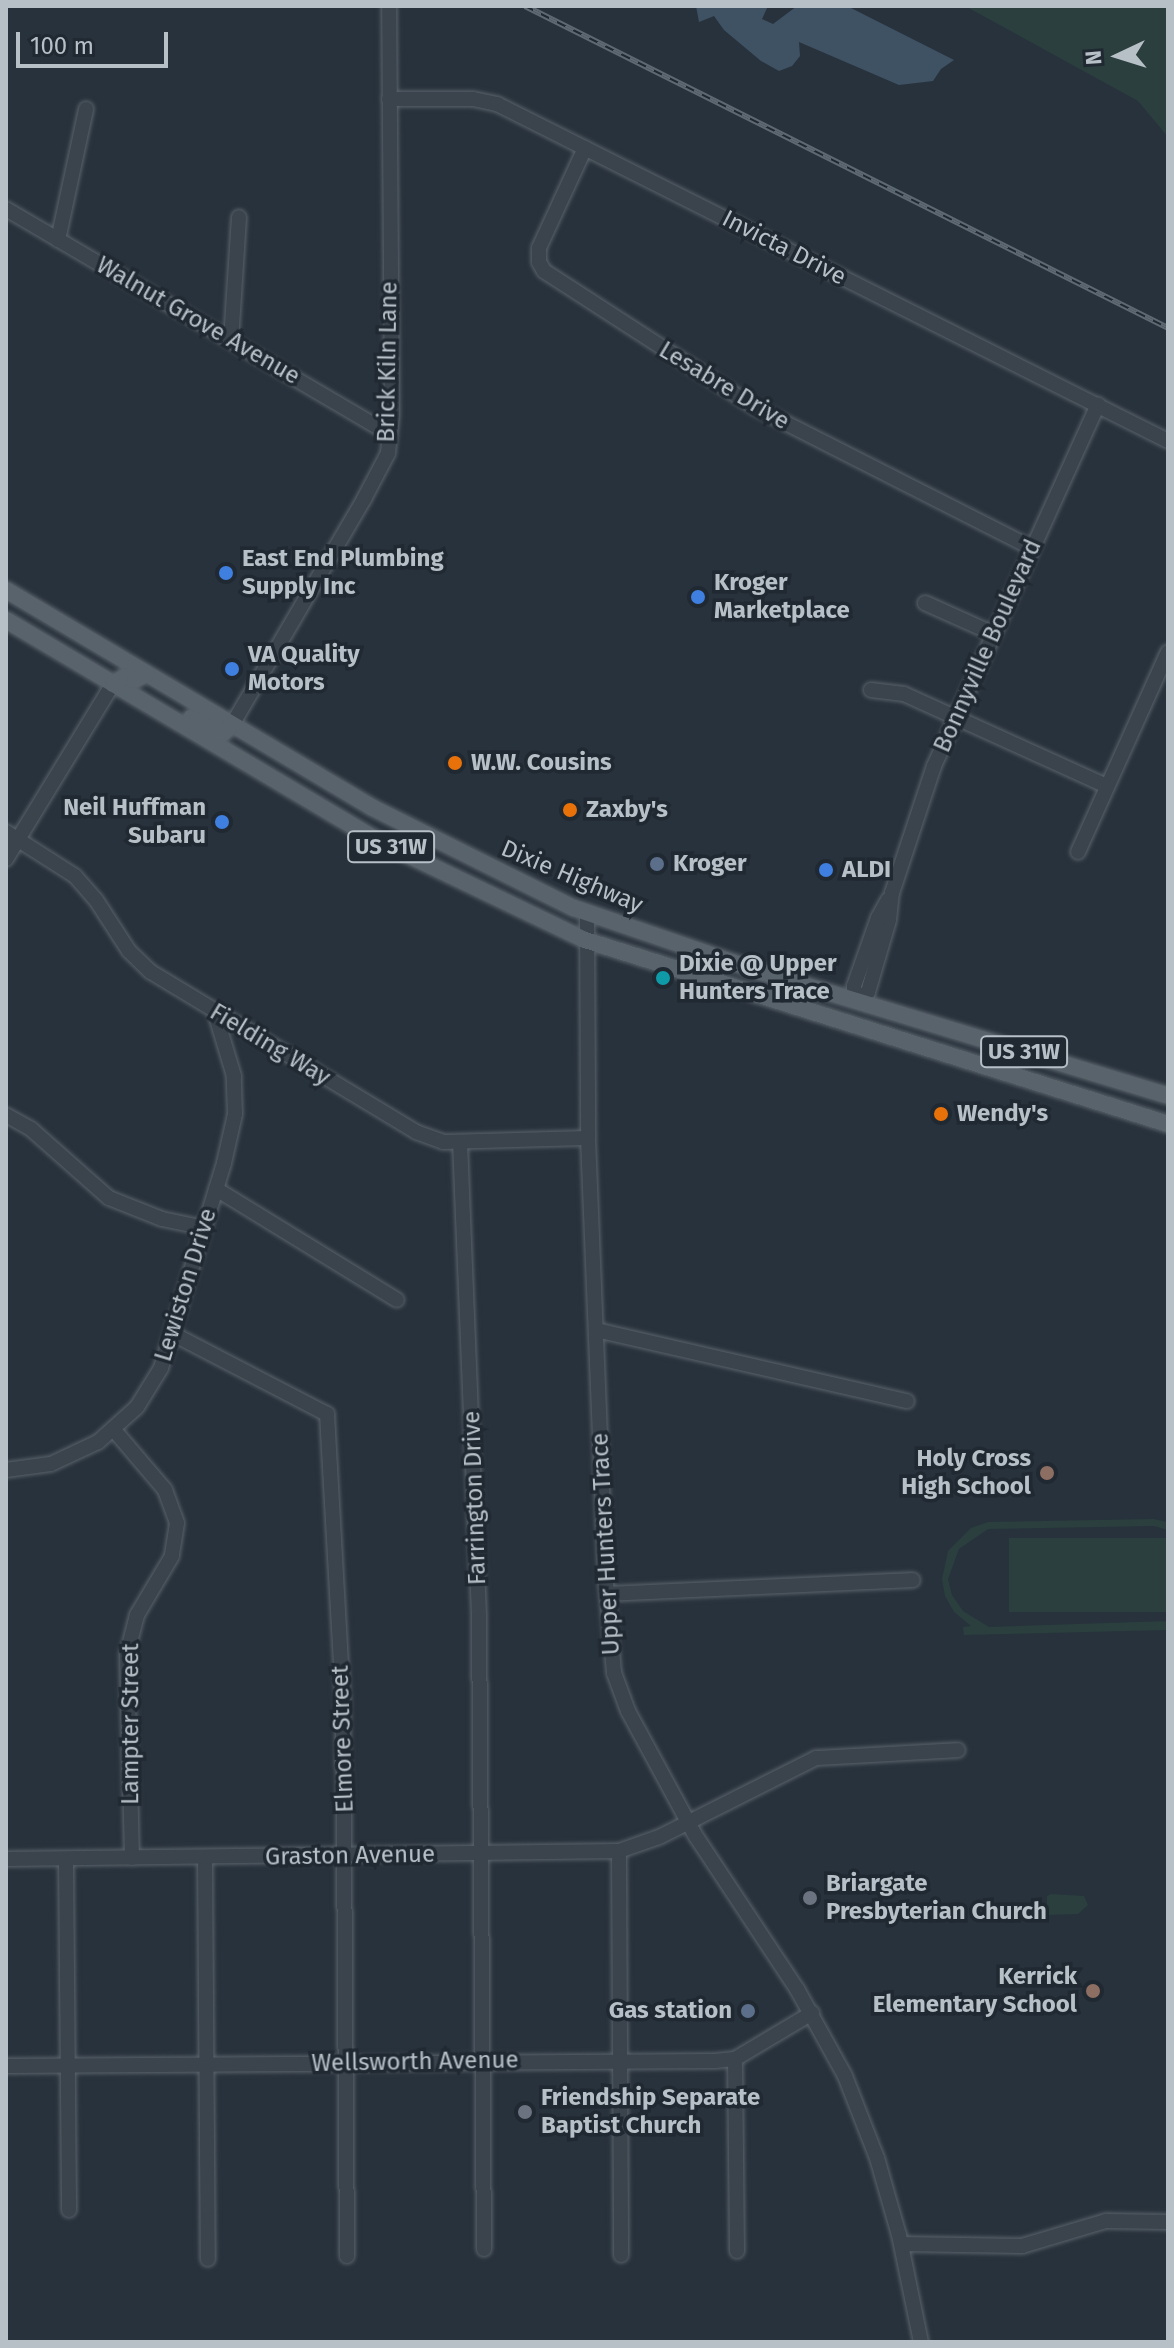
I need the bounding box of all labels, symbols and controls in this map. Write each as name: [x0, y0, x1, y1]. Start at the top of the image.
scale bar: [20, 16, 172, 66]
north arrow: [1078, 16, 1158, 96]
text: 100 m: [30, 32, 94, 60]
text: N: [1080, 49, 1108, 66]
street label: Invicta Drive: [717, 204, 851, 292]
street label: Walnut Grove Avenue: [91, 251, 305, 391]
street label: Brick Kiln Lane: [372, 281, 404, 443]
street label: Lesabre Drive: [654, 336, 794, 436]
street label: Bonnyville Boulevard: [928, 535, 1048, 757]
place label: East End Plumbing Supply Inc: [242, 545, 444, 601]
marker: East End Plumbing Supply Inc: [217, 564, 235, 582]
place label: Kroger Marketplace: [714, 569, 850, 625]
marker: Kroger Marketplace: [689, 588, 707, 606]
place label: VA Quality Motors: [248, 641, 360, 697]
marker: VA Quality Motors: [223, 660, 241, 678]
place label: W.W. Cousins: [471, 749, 612, 777]
marker: W.W. Cousins: [446, 754, 464, 772]
place label: Neil Huffman Subaru: [63, 794, 206, 850]
place label: Zaxby's: [586, 796, 668, 824]
marker: Zaxby's: [561, 801, 579, 819]
marker: Neil Huffman Subaru: [213, 813, 231, 831]
road number: US 31W: [347, 829, 435, 865]
street label: Dixie Highway: [497, 834, 647, 920]
place label: Kroger: [673, 850, 747, 878]
marker: Kroger: [648, 855, 666, 873]
place label: ALDI: [842, 856, 891, 884]
marker: ALDI: [817, 861, 835, 879]
place label: Dixie @ Upper Hunters Trace: [679, 950, 837, 1006]
marker: Dixie @ Upper Hunters Trace: [654, 969, 672, 987]
street label: Fielding Way: [205, 998, 335, 1092]
road number: US 31W: [980, 1034, 1068, 1070]
place label: Wendy's: [957, 1100, 1048, 1128]
marker: Wendy's: [932, 1105, 950, 1123]
street label: Lewiston Drive: [149, 1205, 223, 1365]
street label: Farrington Drive: [458, 1410, 492, 1586]
street label: Upper Hunters Trace: [586, 1432, 626, 1656]
place label: Holy Cross High School: [901, 1445, 1031, 1501]
marker: Holy Cross High School: [1038, 1464, 1056, 1482]
street label: Lampter Street: [117, 1643, 145, 1805]
street label: Elmore Street: [326, 1665, 360, 1813]
street label: Graston Avenue: [265, 1840, 435, 1872]
place label: Briargate Presbyterian Church: [826, 1870, 1047, 1926]
marker: Briargate Presbyterian Church: [801, 1889, 819, 1907]
place label: Kerrick Elementary School: [873, 1963, 1077, 2019]
marker: Kerrick Elementary School: [1084, 1982, 1102, 2000]
place label: Gas station: [609, 1997, 732, 2025]
marker: Gas station: [739, 2002, 757, 2020]
street label: Wellsworth Avenue: [311, 2046, 519, 2078]
place label: Friendship Separate Baptist Church: [541, 2084, 760, 2140]
marker: Friendship Separate Baptist Church: [516, 2103, 534, 2121]

